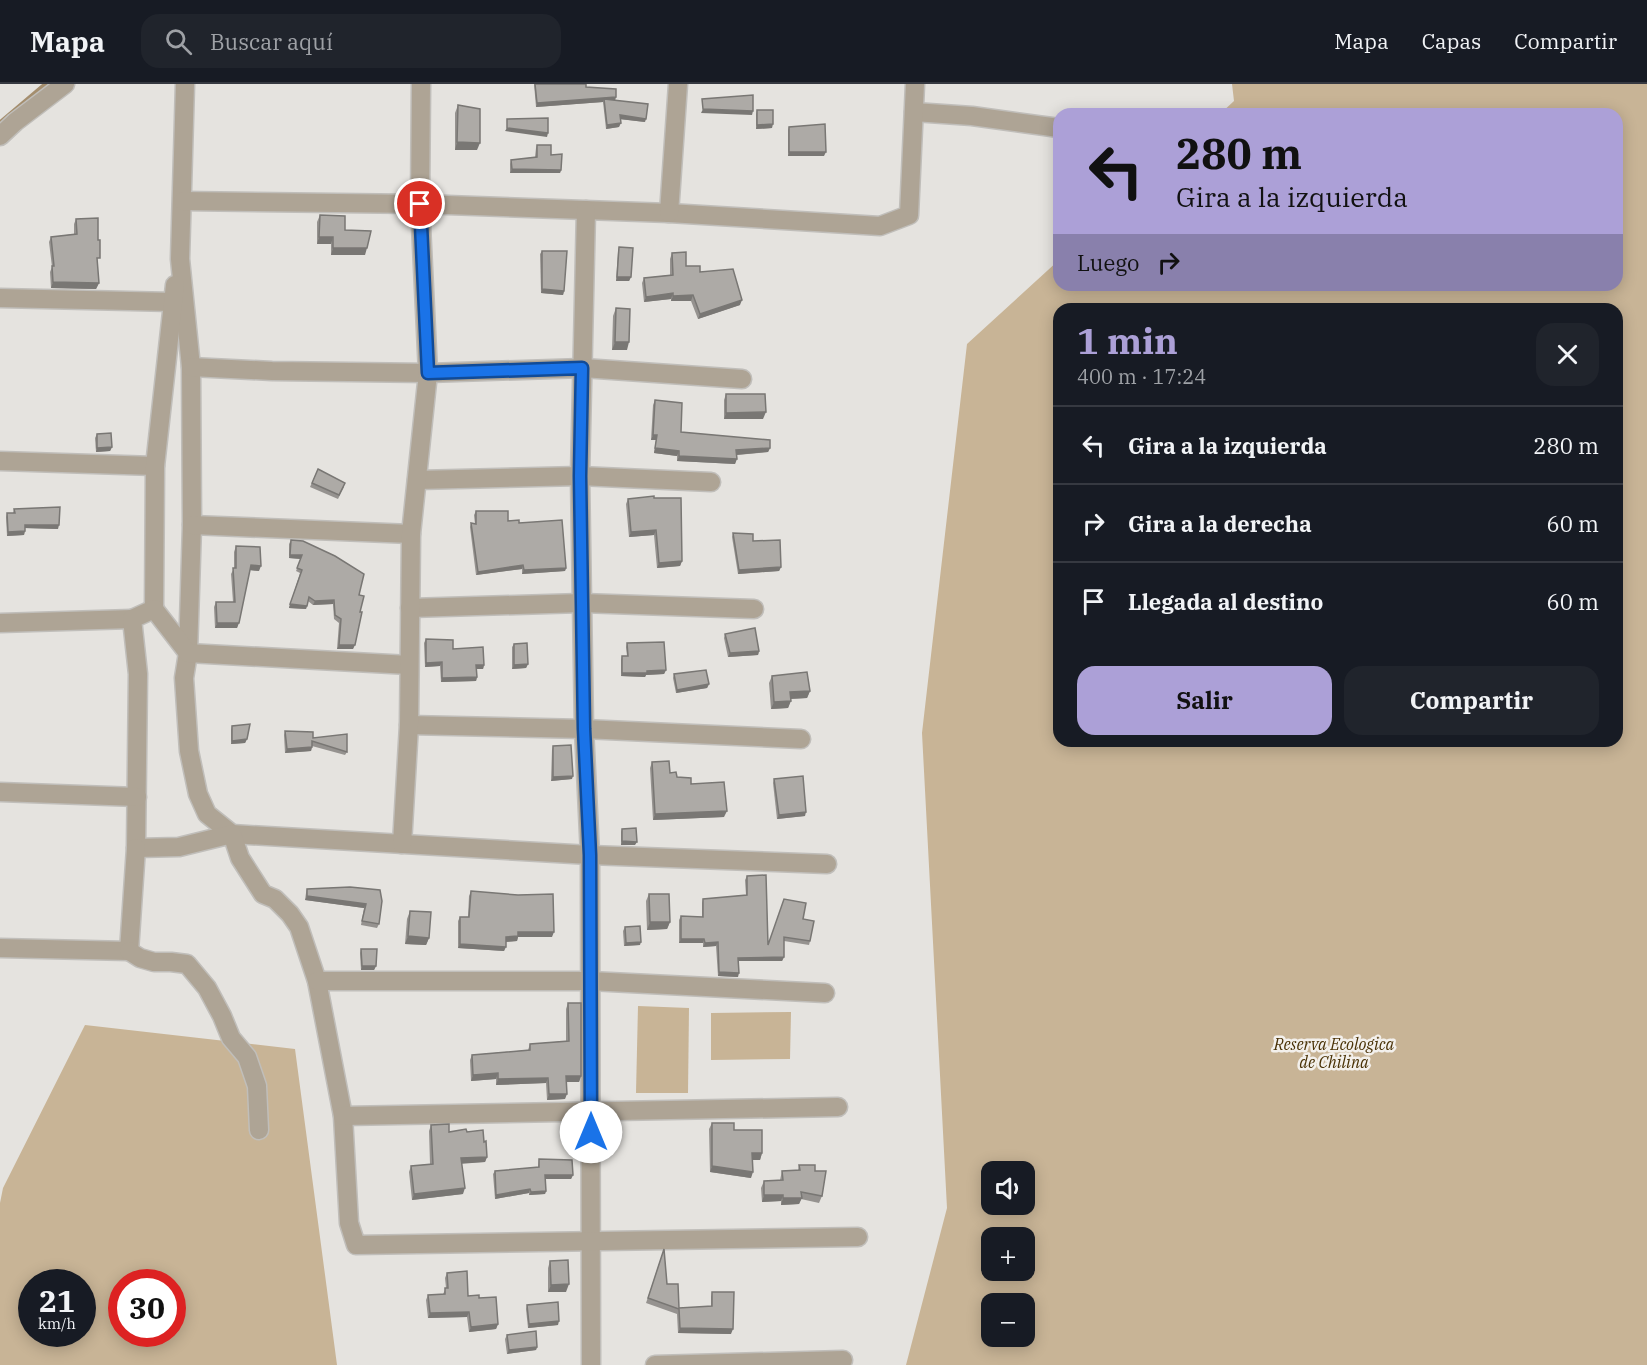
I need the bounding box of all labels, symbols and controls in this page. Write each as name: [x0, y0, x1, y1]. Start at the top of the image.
search box: [141, 14, 561, 68]
text: Mapa: [30, 23, 105, 60]
icon: search: [162, 25, 195, 58]
text: Buscar aquí: [210, 27, 333, 56]
text: Mapa: [1334, 27, 1389, 55]
text: Capas: [1422, 27, 1481, 55]
text: Compartir: [1514, 27, 1617, 55]
text: 280 m: [1176, 126, 1302, 181]
icon: left: [1077, 132, 1155, 210]
pin: [394, 178, 445, 229]
text: Gira a la izquierda: [1176, 179, 1408, 214]
icon: arrive: [403, 187, 436, 220]
icon: right: [1152, 246, 1185, 279]
text: Luego: [1077, 248, 1140, 277]
text: 1 min: [1077, 317, 1178, 364]
button: close: [1536, 323, 1599, 386]
text: 400 m · 17:24: [1077, 363, 1206, 390]
icon: left: [1077, 429, 1110, 462]
text: Gira a la izquierda: [1128, 431, 1327, 460]
text: 280 m: [1533, 431, 1599, 460]
icon: right: [1077, 507, 1110, 540]
text: Gira a la derecha: [1128, 509, 1312, 538]
text: 60 m: [1547, 509, 1599, 538]
icon: arrive: [1077, 585, 1110, 618]
text: Llegada al destino: [1128, 587, 1323, 616]
text: 60 m: [1547, 587, 1599, 616]
button: Salir: [1077, 666, 1332, 735]
button: Compartir: [1344, 666, 1599, 735]
park label: Reserva Ecologica de Chilina: [1273, 1034, 1395, 1072]
position arrow: [559, 1100, 623, 1164]
map controls: [981, 1161, 1035, 1347]
button: sound: [981, 1161, 1035, 1215]
button: +: [981, 1227, 1035, 1281]
speed limit sign: 30: [108, 1269, 186, 1347]
text: 21: [39, 1281, 75, 1320]
button: −: [981, 1293, 1035, 1347]
text: km/h: [38, 1314, 76, 1333]

